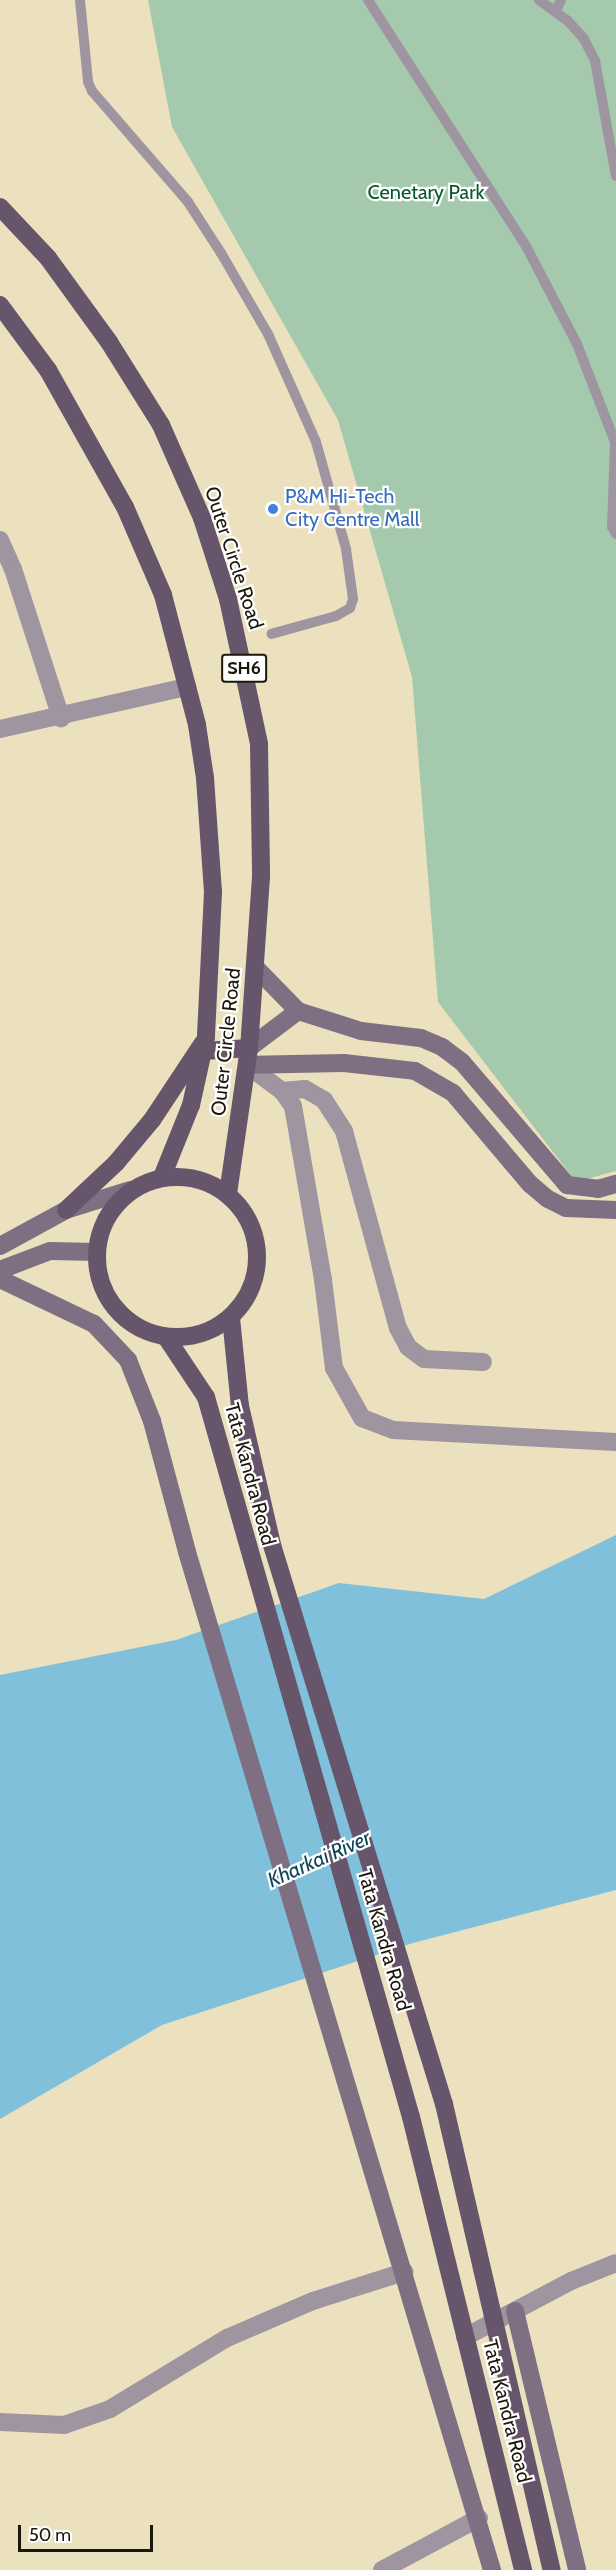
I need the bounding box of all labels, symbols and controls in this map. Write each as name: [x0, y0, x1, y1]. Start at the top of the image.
park label: Cenetary Park: [368, 180, 484, 204]
street label: Outer Circle Road: [200, 484, 268, 632]
place label: P&M Hi-Tech City Centre Mall: [285, 485, 420, 532]
marker: P&M Hi-Tech City Centre Mall: [266, 502, 280, 516]
road number: SH6: [220, 653, 268, 683]
street label: Outer Circle Road: [206, 967, 246, 1117]
street label: Tata Kandra Road: [219, 1400, 281, 1548]
water label: Kharkai River: [263, 1825, 375, 1893]
street label: Tata Kandra Road: [352, 1866, 416, 2014]
street label: Tata Kandra Road: [478, 2337, 536, 2485]
scale bar: [21, 2513, 156, 2551]
text: 50 m: [29, 2524, 71, 2546]

